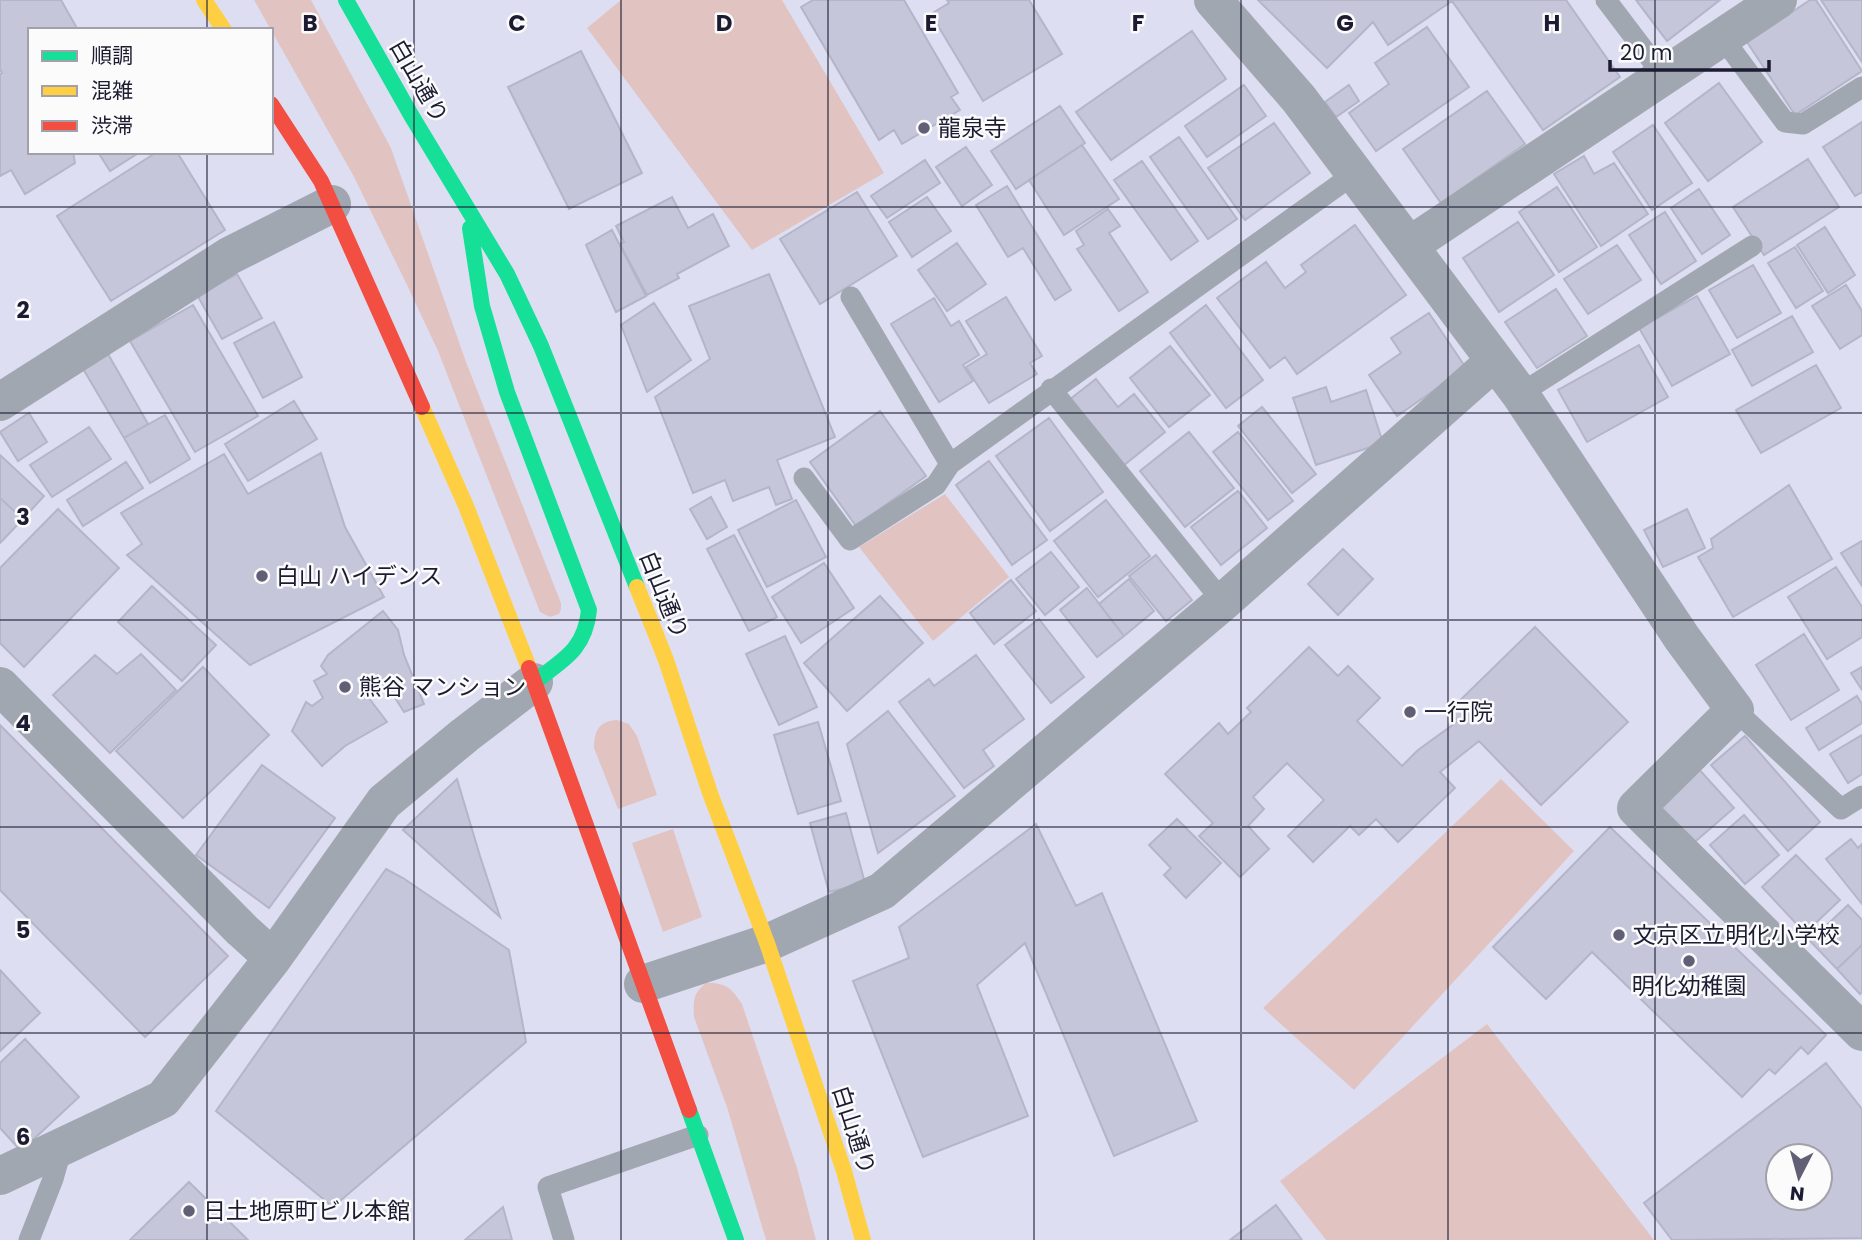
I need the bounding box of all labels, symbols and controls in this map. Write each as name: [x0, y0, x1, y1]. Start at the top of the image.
text: B: [302, 7, 318, 39]
text: C: [508, 7, 526, 39]
text: D: [716, 7, 732, 39]
text: E: [925, 7, 937, 39]
text: F: [1132, 7, 1144, 39]
text: G: [1336, 7, 1354, 39]
text: H: [1544, 7, 1560, 39]
legend: [28, 28, 273, 154]
scale bar: [1610, 28, 1769, 72]
street label: 白山通り: [382, 33, 456, 129]
text: 20 m: [1620, 38, 1673, 67]
text: 順調: [91, 41, 133, 70]
text: 混雑: [91, 76, 133, 105]
text: 渋滞: [91, 111, 133, 140]
place label: 龍泉寺: [938, 112, 1007, 144]
marker: 龍泉寺: [916, 120, 932, 136]
text: 2: [16, 294, 30, 326]
text: 3: [16, 501, 30, 533]
street label: 白山通り: [632, 546, 696, 644]
place label: 白山 ハイデンス: [276, 560, 442, 592]
marker: 白山 ハイデンス: [254, 568, 270, 584]
place label: 熊谷 マンション: [359, 671, 526, 703]
marker: 熊谷 マンション: [337, 679, 353, 695]
place label: 一行院: [1424, 696, 1493, 728]
marker: 一行院: [1402, 704, 1418, 720]
text: 4: [15, 707, 31, 739]
text: 5: [16, 914, 30, 946]
place label: 文京区立明化小学校: [1633, 919, 1840, 951]
marker: 文京区立明化小学校: [1611, 927, 1627, 943]
marker: 明化幼稚園: [1681, 953, 1697, 969]
place label: 明化幼稚園: [1632, 970, 1747, 1002]
street label: 白山通り: [825, 1081, 883, 1179]
text: 6: [16, 1121, 30, 1153]
north arrow: [1764, 1142, 1834, 1212]
text: N: [1789, 1179, 1806, 1208]
place label: 日土地原町ビル本館: [203, 1195, 410, 1227]
marker: 日土地原町ビル本館: [181, 1203, 197, 1219]

